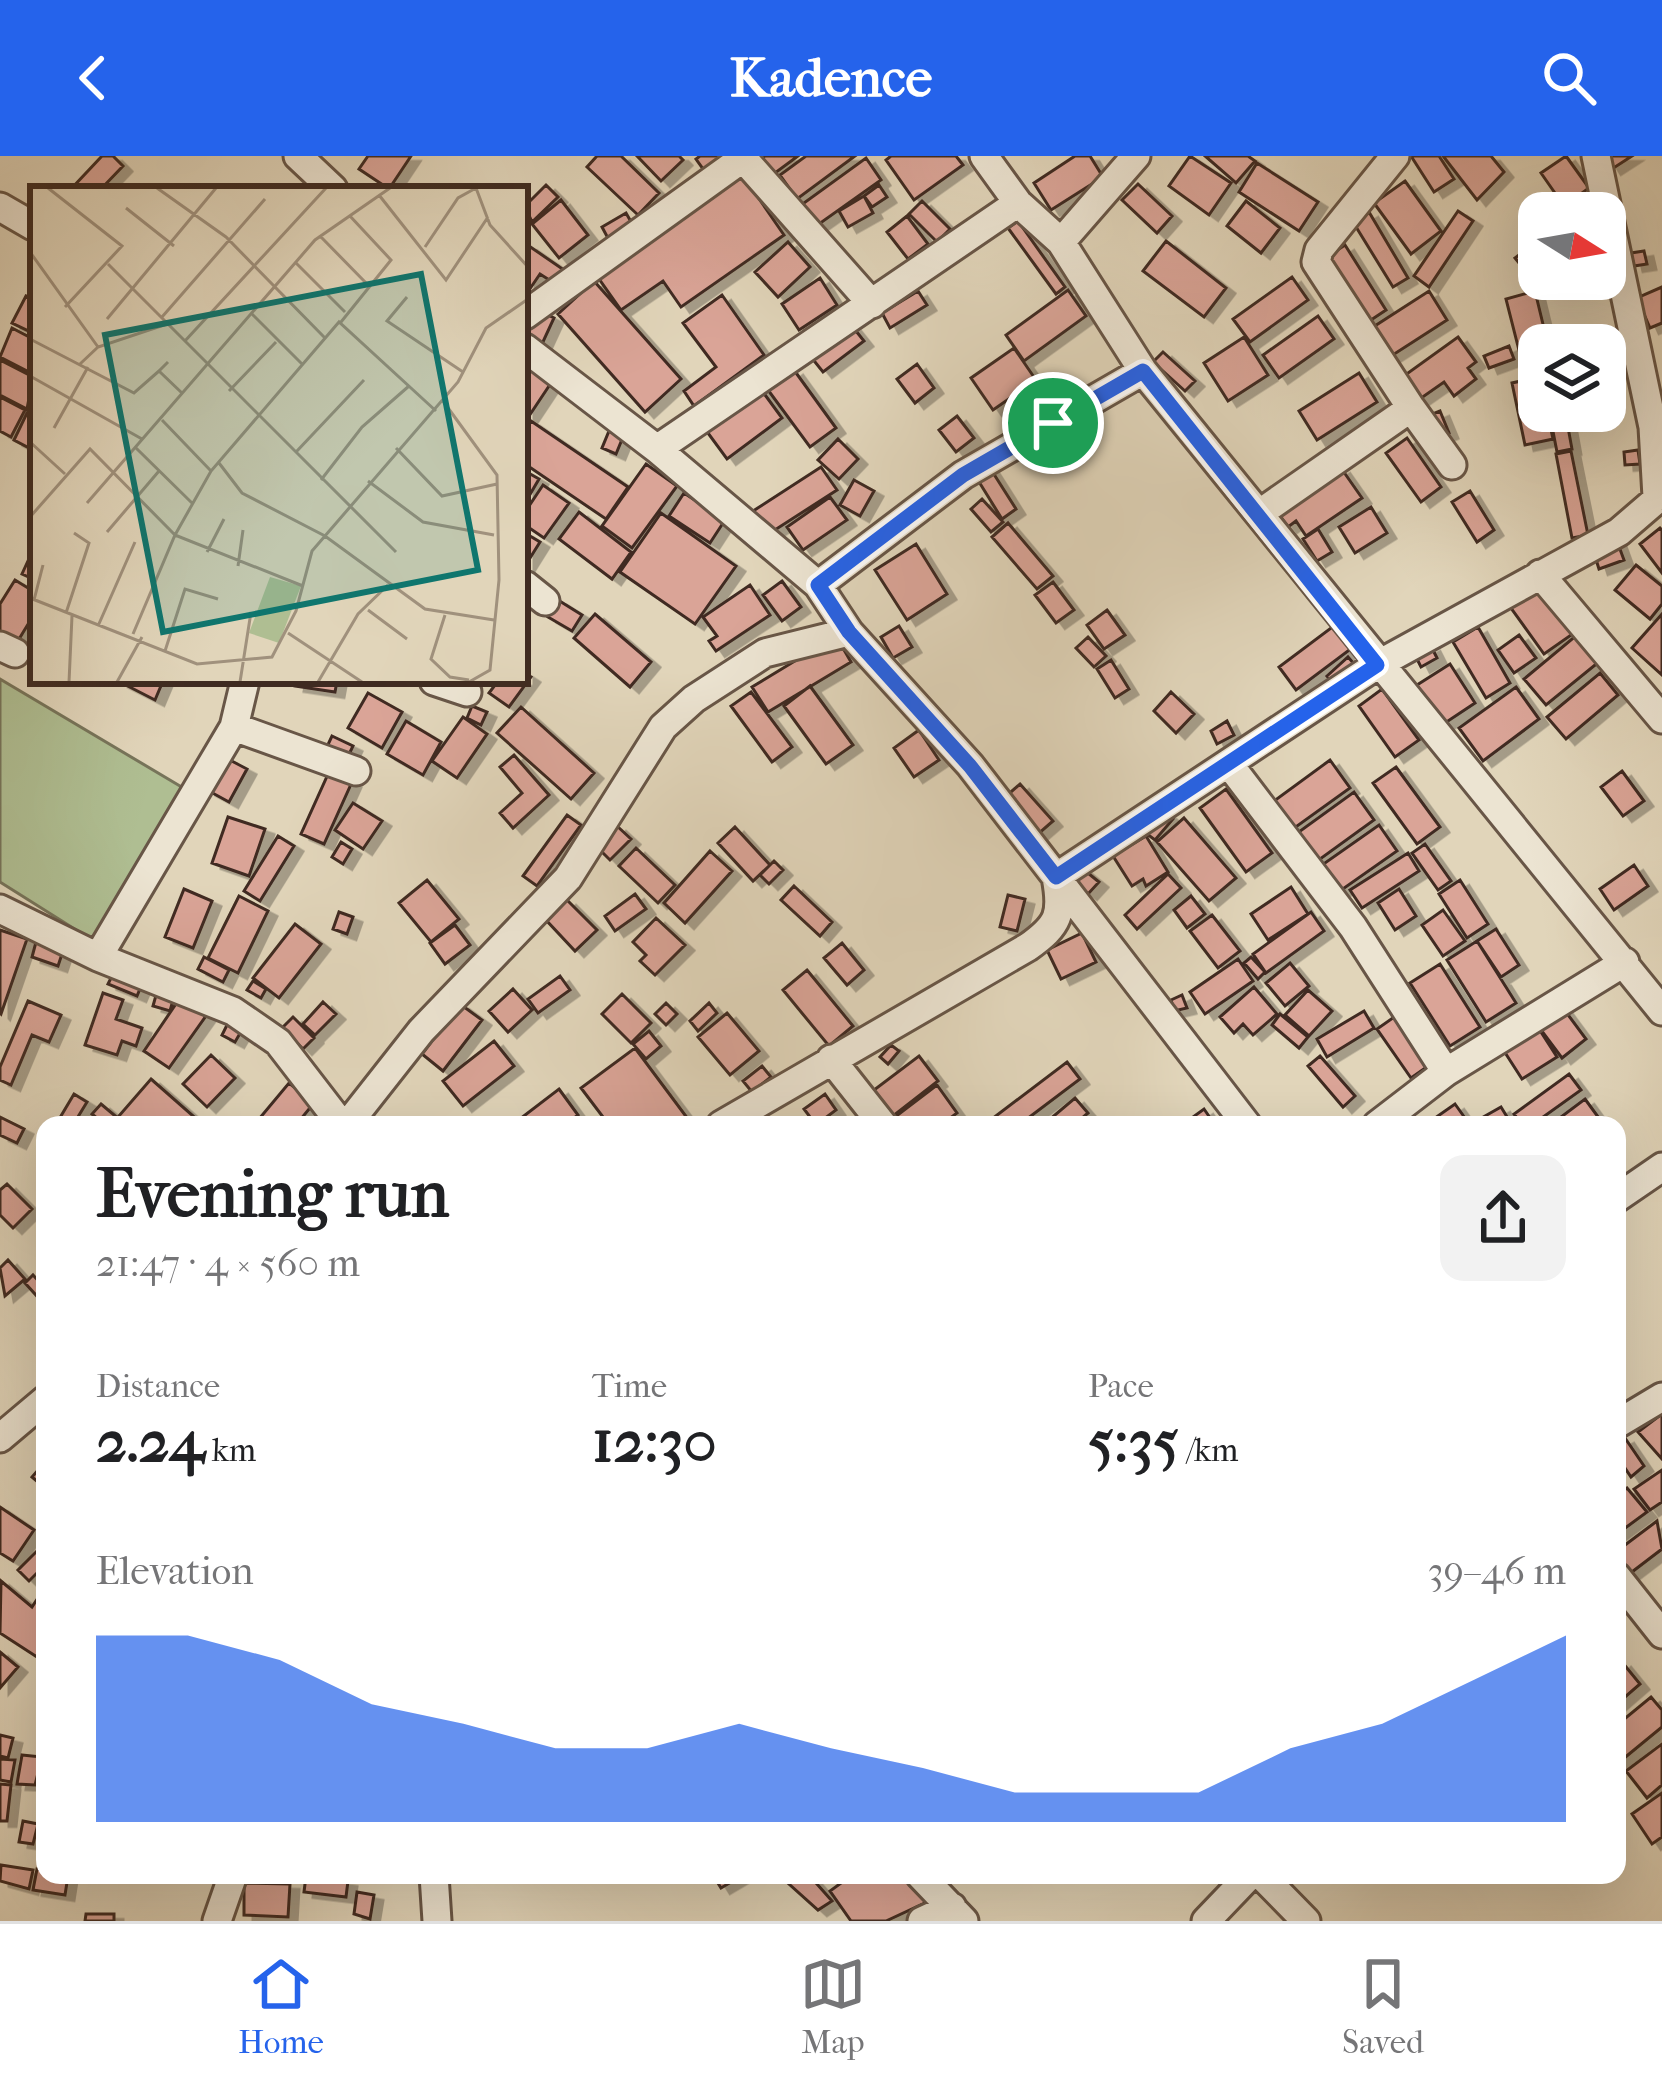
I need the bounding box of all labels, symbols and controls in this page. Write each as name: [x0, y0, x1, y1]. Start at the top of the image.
icon: back: [60, 45, 126, 111]
icon: search: [1536, 45, 1602, 111]
text: Kadence: [730, 47, 932, 110]
inset map: [30, 186, 528, 684]
north arrow: [1518, 192, 1626, 300]
map controls: [1518, 192, 1626, 432]
button: layers: [1518, 324, 1626, 432]
pin: [1002, 372, 1104, 474]
icon: arrive: [1020, 390, 1086, 456]
button: share: [1440, 1155, 1566, 1281]
text: Evening run: [96, 1156, 449, 1233]
text: 21:47 · 4 × 560 m: [96, 1240, 360, 1286]
text: Distance: [96, 1367, 220, 1406]
text: Time: [592, 1367, 667, 1406]
text: Pace: [1088, 1367, 1154, 1406]
text: 2.24: [96, 1406, 205, 1477]
text: 12:30: [592, 1406, 717, 1477]
text: 5:35: [1088, 1406, 1179, 1477]
text: km: [205, 1431, 256, 1470]
text: /km: [1179, 1431, 1239, 1470]
text: Elevation: [96, 1548, 254, 1594]
text: 39–46 m: [1428, 1548, 1566, 1594]
tab: Home: [238, 1951, 324, 2062]
tab: Map: [800, 1951, 866, 2062]
tab: Saved: [1342, 1951, 1424, 2062]

